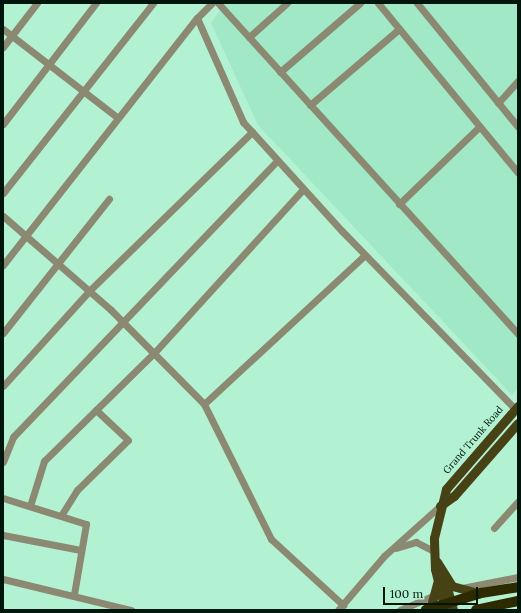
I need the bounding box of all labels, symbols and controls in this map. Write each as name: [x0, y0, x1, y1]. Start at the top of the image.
street label: Grand Trunk Road: [440, 404, 506, 476]
scale bar: [385, 579, 480, 605]
text: 100 m: [390, 586, 423, 601]

